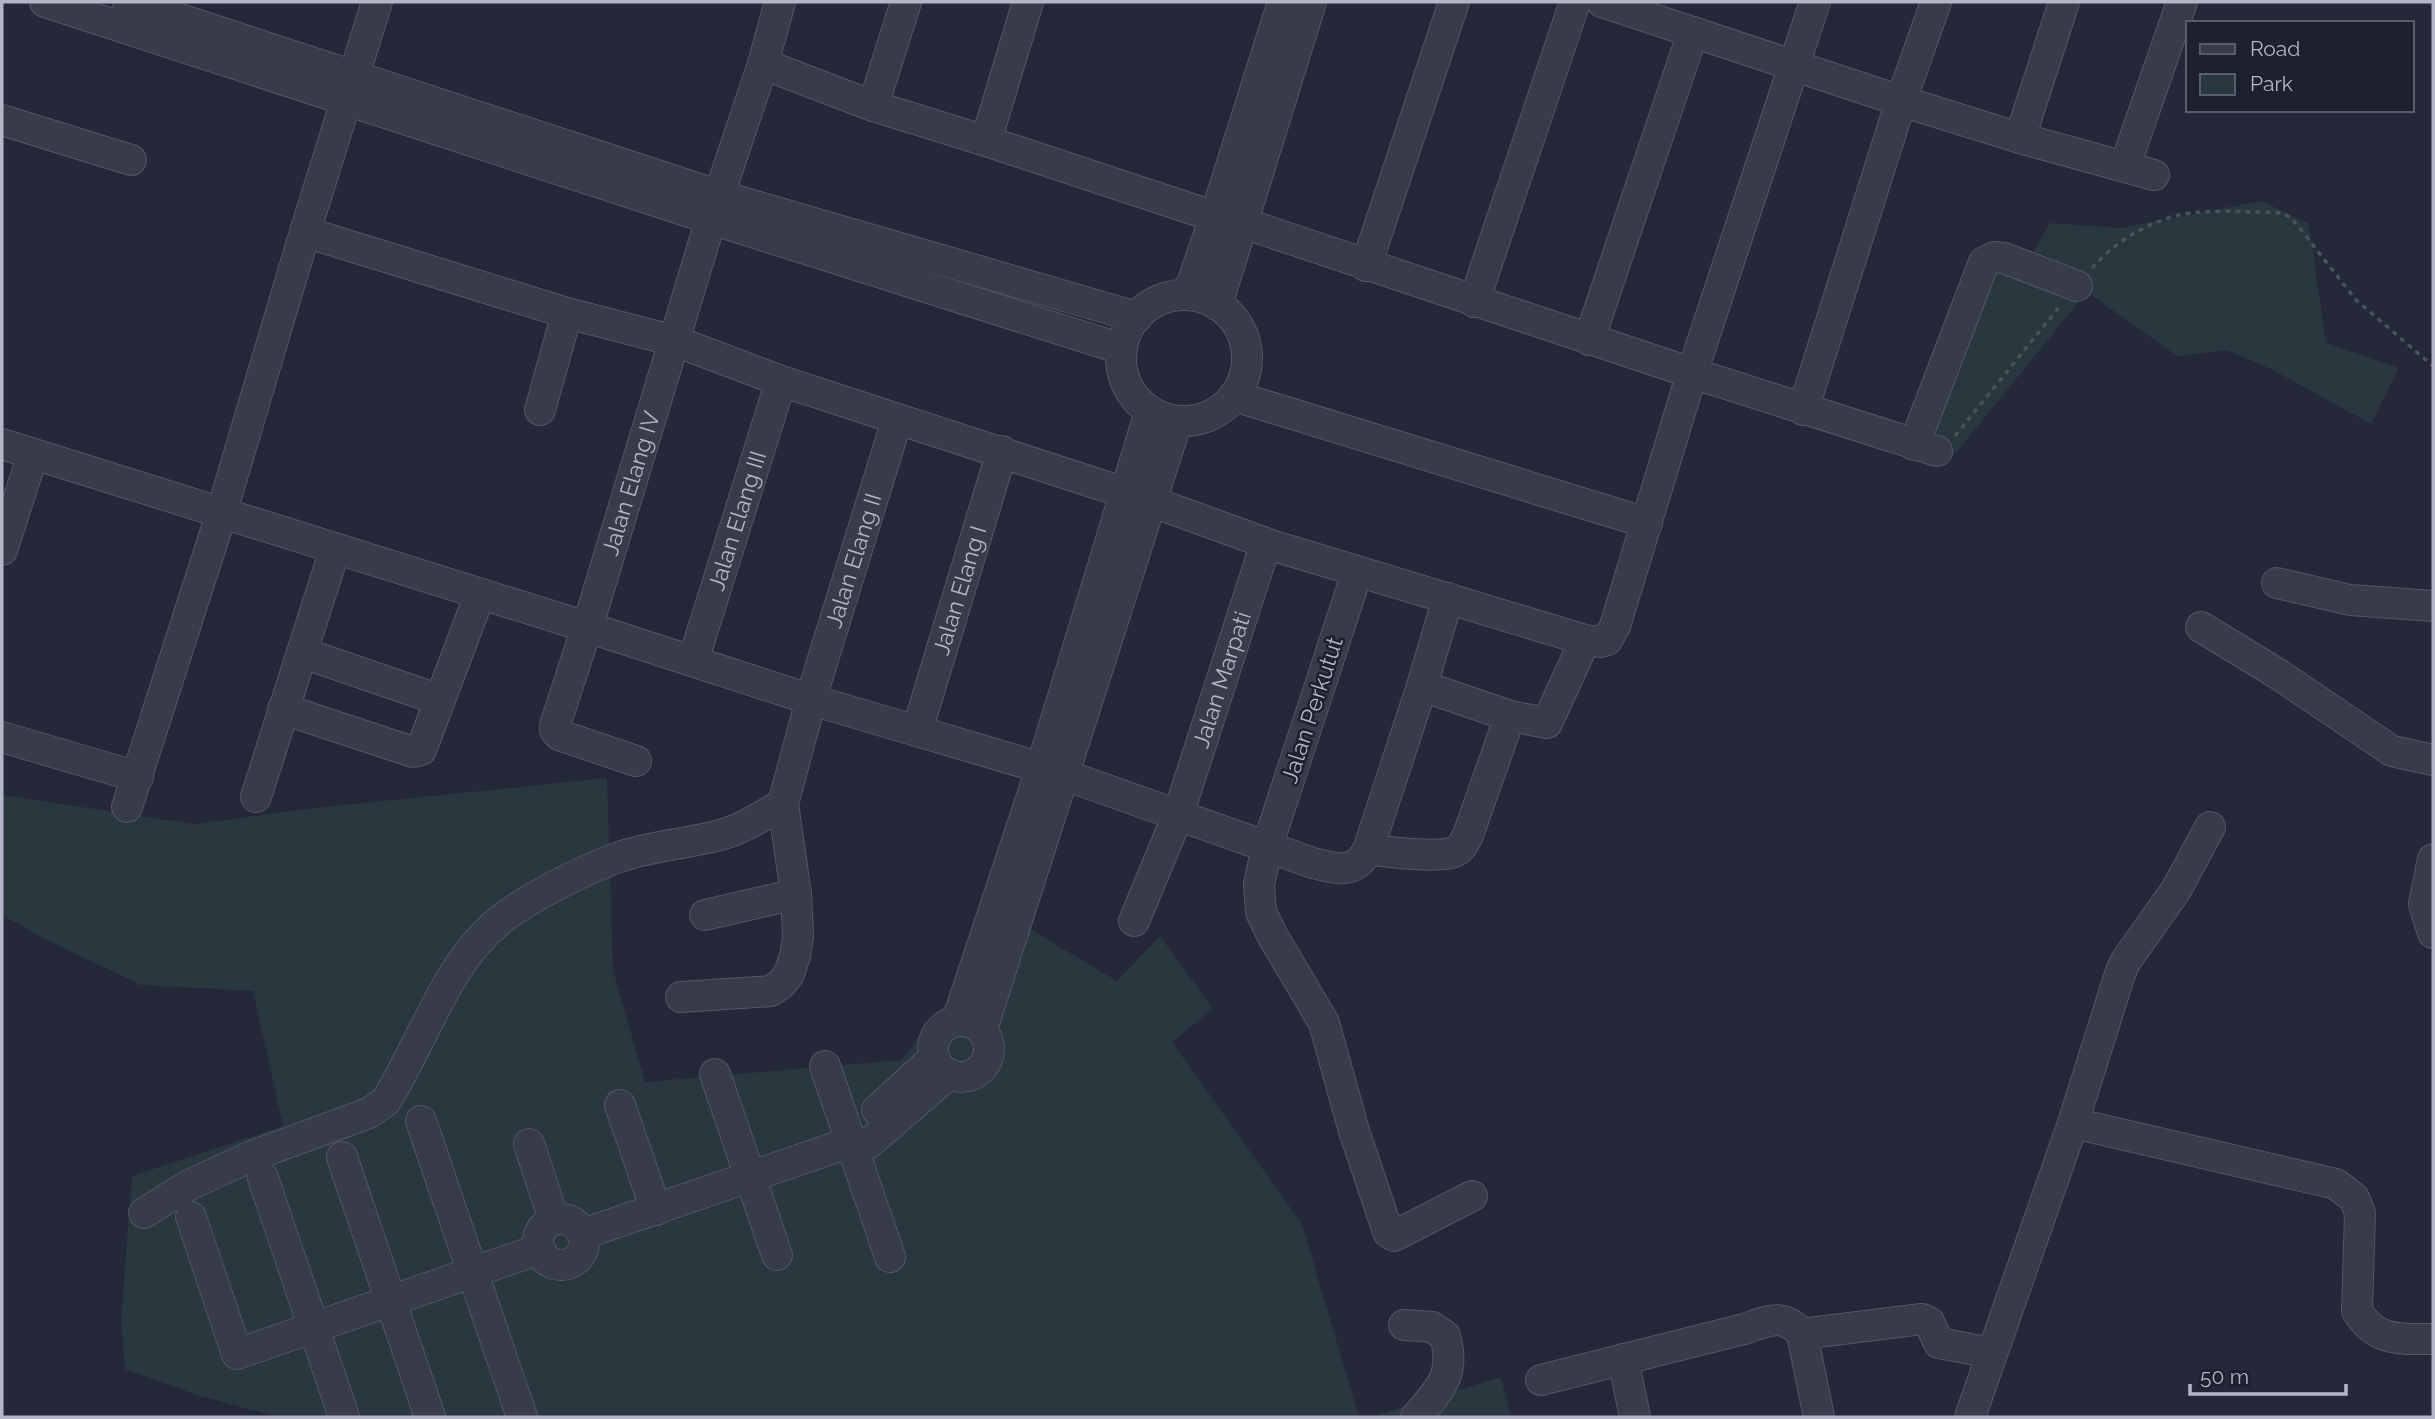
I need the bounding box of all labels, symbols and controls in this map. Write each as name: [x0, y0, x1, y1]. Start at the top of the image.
legend: [2186, 21, 2414, 112]
text: Road: [2250, 36, 2300, 61]
text: Park: [2250, 71, 2293, 96]
street label: Jalan Elang IV: [596, 408, 665, 559]
street label: Jalan Elang III: [702, 447, 771, 594]
street label: Jalan Elang II: [820, 490, 887, 631]
street label: Jalan Elang I: [927, 522, 992, 658]
street label: Jalan Marpati: [1187, 608, 1256, 751]
street label: Jalan Perkutut: [1275, 633, 1348, 786]
scale bar: [2190, 1352, 2346, 1396]
text: 50 m: [2200, 1364, 2249, 1389]

